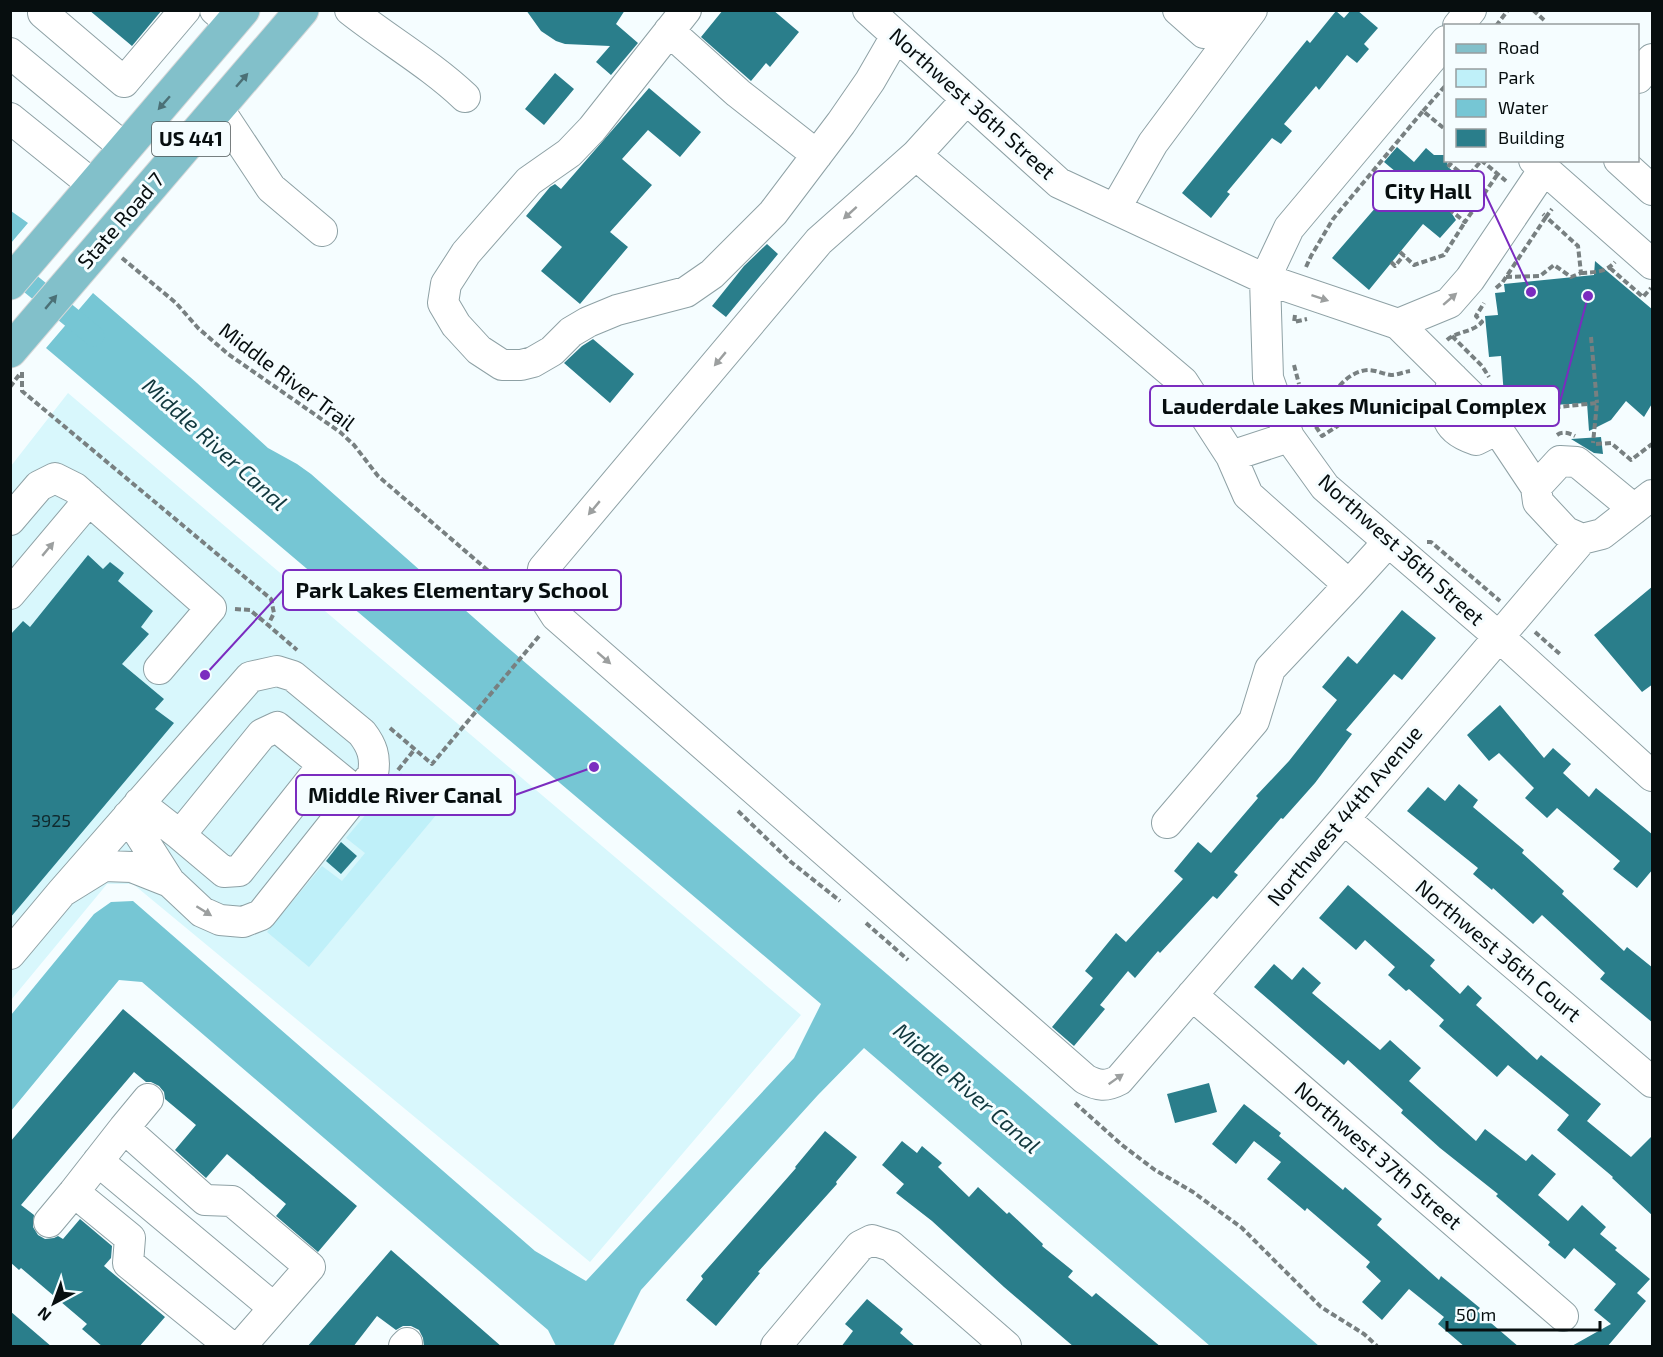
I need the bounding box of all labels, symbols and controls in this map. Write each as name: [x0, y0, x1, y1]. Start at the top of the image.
street label: Northwest 36th Street: [885, 22, 1061, 184]
legend: [1444, 24, 1639, 162]
text: Road: [1498, 36, 1539, 58]
text: Park: [1498, 66, 1535, 88]
one-way arrow: [235, 73, 248, 88]
one-way arrow: [158, 95, 171, 110]
text: Water: [1498, 96, 1548, 118]
road number: US 441: [152, 122, 230, 156]
text: Building: [1498, 126, 1565, 148]
street label: State Road 7: [71, 167, 168, 273]
callout: City Hall: [1373, 171, 1484, 211]
text: City Hall: [1385, 177, 1472, 204]
one-way arrow: [842, 207, 858, 220]
one-way arrow: [1443, 292, 1458, 306]
one-way arrow: [45, 294, 58, 310]
one-way arrow: [1311, 294, 1329, 303]
street label: Middle River Trail: [215, 316, 362, 436]
one-way arrow: [714, 351, 727, 366]
water label: Middle River Canal: [138, 372, 293, 515]
callout: Lauderdale Lakes Municipal Complex: [1150, 386, 1559, 426]
text: Lauderdale Lakes Municipal Complex: [1162, 392, 1547, 418]
street label: Northwest 36th Street: [1314, 468, 1490, 630]
one-way arrow: [588, 500, 601, 516]
one-way arrow: [41, 542, 54, 557]
callout: Park Lakes Elementary School: [283, 570, 621, 610]
text: Park Lakes Elementary School: [296, 576, 609, 603]
one-way arrow: [596, 651, 611, 664]
street label: Northwest 44th Avenue: [1261, 720, 1427, 910]
callout: Middle River Canal: [296, 775, 515, 815]
text: Middle River Canal: [308, 781, 503, 807]
house number: 3925: [31, 809, 71, 831]
street label: Northwest 36th Court: [1411, 873, 1587, 1026]
one-way arrow: [196, 906, 212, 917]
water label: Middle River Canal: [889, 1017, 1046, 1158]
one-way arrow: [1107, 1074, 1124, 1085]
street label: Northwest 37th Street: [1290, 1076, 1468, 1234]
north arrow: [24, 1273, 84, 1333]
scale bar: [1447, 1294, 1600, 1332]
text: 50 m: [1456, 1303, 1496, 1325]
text: N: [33, 1304, 54, 1326]

